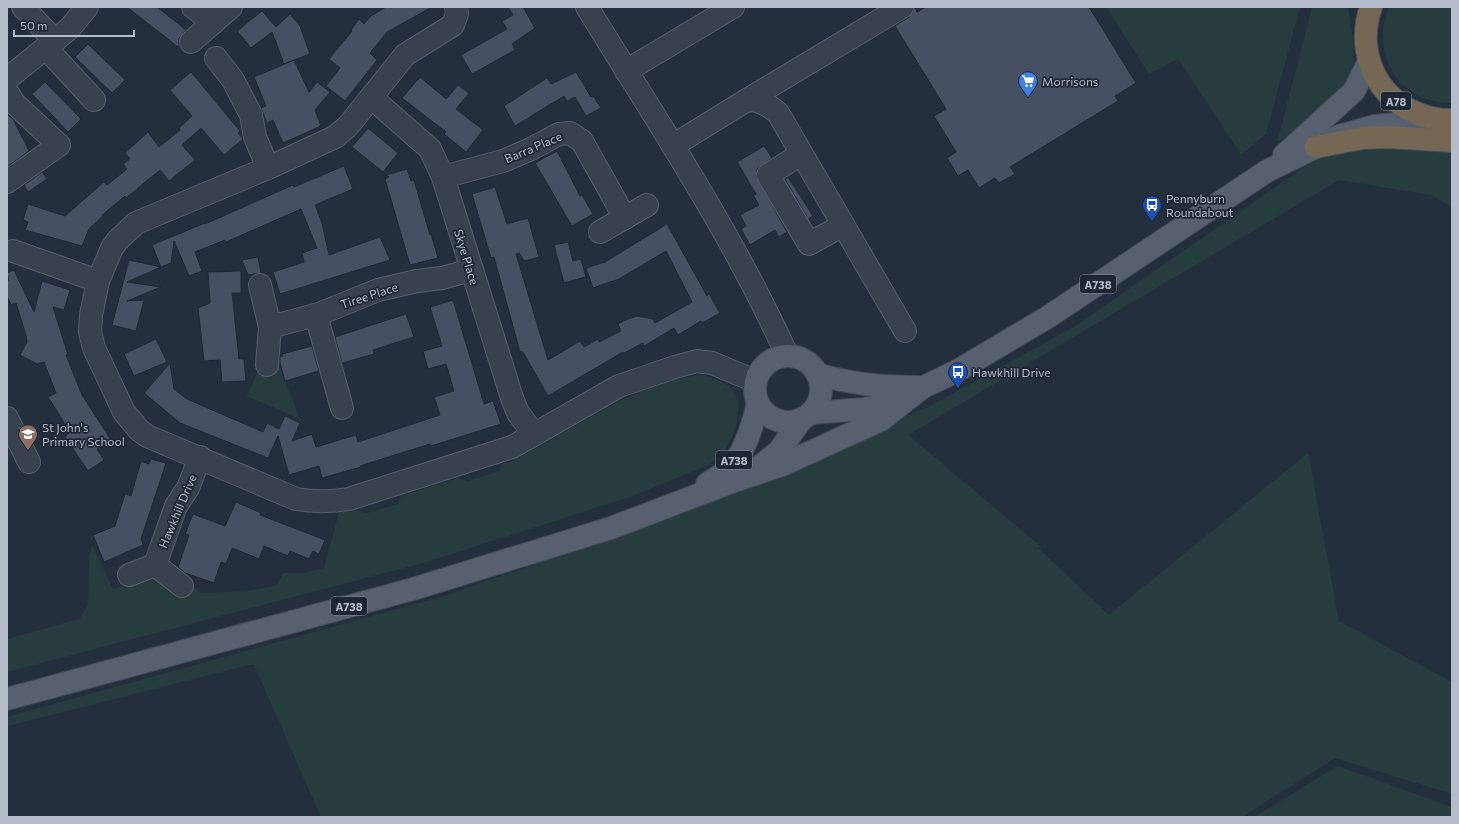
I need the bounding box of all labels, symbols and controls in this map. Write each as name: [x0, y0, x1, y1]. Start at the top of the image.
scale bar: [14, 12, 134, 38]
text: 50 m: [20, 18, 48, 32]
supermarket icon: Morrisons: [1017, 70, 1039, 98]
place label: Morrisons: [1042, 74, 1098, 88]
road number: A78: [1381, 92, 1411, 110]
street label: Barra Place: [502, 129, 564, 165]
place label: Pennyburn Roundabout: [1166, 191, 1234, 219]
bus stop icon: Pennyburn Roundabout: [1141, 194, 1163, 222]
street label: Skye Place: [452, 228, 482, 286]
road number: A738: [1080, 275, 1116, 293]
street label: Tiree Place: [339, 279, 399, 311]
bus stop icon: Hawkhill Drive: [947, 361, 969, 389]
place label: Hawkhill Drive: [972, 365, 1051, 379]
place label: St John's Primary School: [42, 420, 125, 448]
school or university icon: St John's Primary School: [17, 423, 39, 451]
road number: A738: [716, 451, 752, 469]
street label: Hawkhill Drive: [155, 472, 199, 550]
road number: A738: [331, 597, 367, 615]

